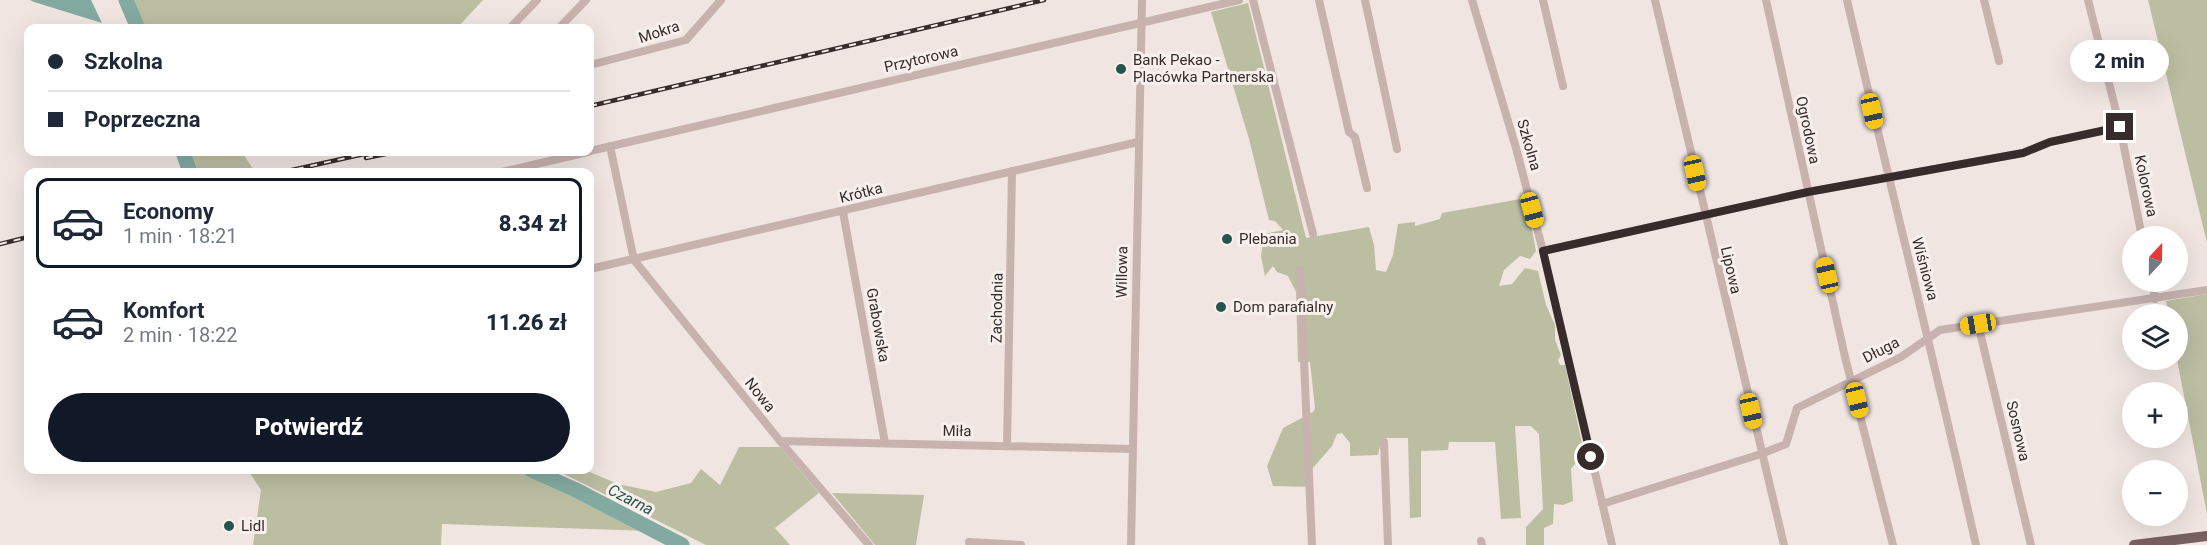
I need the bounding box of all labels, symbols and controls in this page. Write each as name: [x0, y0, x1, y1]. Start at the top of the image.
street label: Mokra: [636, 17, 682, 47]
callout: 2 min: [2070, 40, 2170, 82]
street label: Przytorowa: [882, 42, 960, 76]
text: Szkolna: [84, 49, 163, 74]
text: 2 min: [2094, 49, 2145, 73]
place label: Bank Pekao - Placówka Partnerska: [1133, 51, 1274, 86]
marker: Bank Pekao - Placówka Partnerska: [1114, 62, 1128, 76]
car: [1859, 91, 1885, 131]
street label: Ogrodowa: [1792, 95, 1824, 165]
text: Poprzeczna: [84, 107, 201, 132]
route end: [2106, 113, 2133, 140]
street label: Szkolna: [1513, 117, 1545, 173]
car: [1682, 153, 1708, 193]
street label: Kolorowa: [2131, 153, 2161, 219]
street label: Krótka: [838, 179, 884, 207]
car: [1519, 190, 1545, 230]
icon: car: [51, 196, 105, 250]
text: Economy: [123, 199, 214, 224]
text: 8.34 zł: [499, 211, 567, 236]
text: 1 min · 18:21: [123, 224, 238, 248]
north arrow: [2122, 226, 2188, 292]
map controls: [2122, 226, 2188, 526]
place label: Plebania: [1239, 230, 1297, 248]
marker: Plebania: [1220, 232, 1234, 246]
street label: Wiśniowa: [1908, 235, 1942, 303]
street label: Lipowa: [1717, 245, 1745, 295]
street label: Willowa: [1113, 246, 1131, 298]
car: [1814, 255, 1840, 295]
street label: Zachodnia: [987, 273, 1007, 343]
street label: Grabowska: [863, 287, 893, 363]
icon: car: [51, 295, 105, 349]
text: Komfort: [123, 298, 205, 323]
place label: Dom parafialny: [1233, 298, 1333, 316]
marker: Dom parafialny: [1214, 300, 1228, 314]
button: layers: [2122, 304, 2188, 370]
text: 11.26 zł: [486, 310, 567, 335]
car: [1959, 312, 1997, 336]
text: 2 min · 18:22: [123, 323, 238, 347]
street label: Długa: [1860, 333, 1902, 367]
street label: Nowa: [741, 374, 779, 416]
car: [1844, 380, 1870, 420]
button: +: [2122, 382, 2188, 448]
car: [1738, 391, 1764, 431]
button: Potwierdź: [48, 393, 570, 462]
street label: Sosnowa: [2002, 399, 2034, 463]
street label: Miła: [942, 422, 972, 440]
route start: [1577, 443, 1604, 470]
button: −: [2122, 460, 2188, 526]
water label: Czarna: [605, 480, 657, 519]
place label: Lidl: [241, 517, 265, 535]
marker: Lidl: [222, 519, 236, 533]

